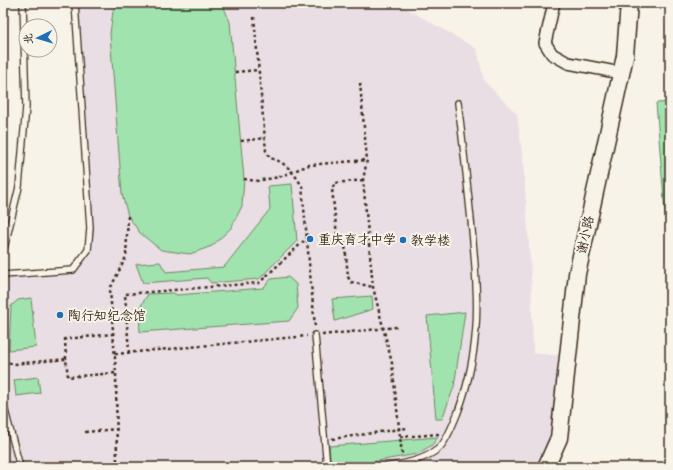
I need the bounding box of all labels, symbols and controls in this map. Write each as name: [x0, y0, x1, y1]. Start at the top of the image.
north arrow: [18, 18, 58, 58]
text: 北: [22, 33, 35, 45]
street label: 谢小路: [574, 214, 596, 256]
place label: 重庆育才中学: [318, 232, 396, 247]
place label: 教学楼: [411, 233, 450, 248]
marker: 重庆育才中学: [305, 234, 315, 244]
marker: 教学楼: [398, 235, 408, 245]
place label: 陶行知纪念馆: [68, 308, 146, 323]
marker: 陶行知纪念馆: [55, 310, 65, 320]

